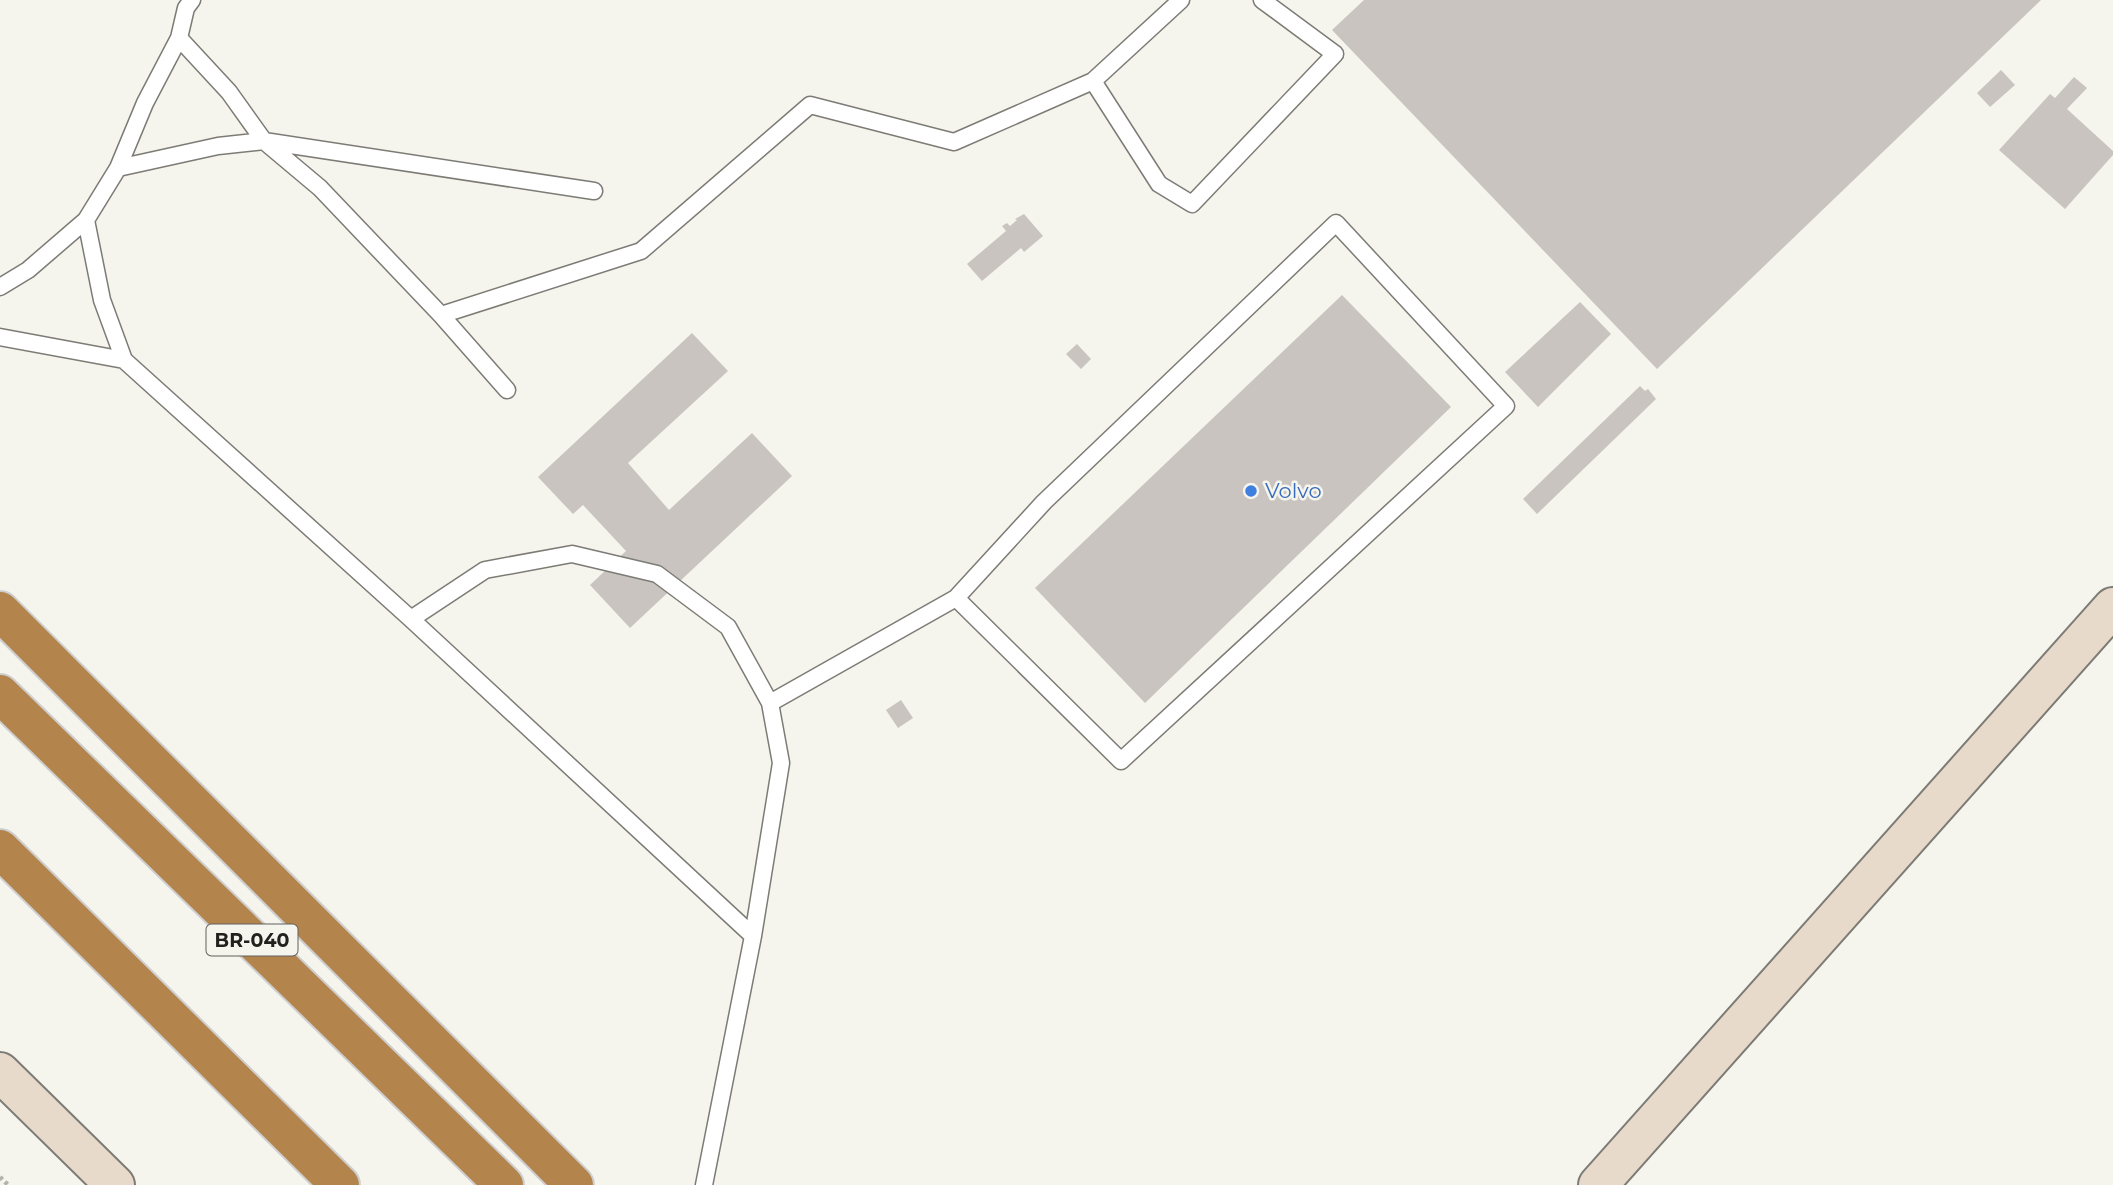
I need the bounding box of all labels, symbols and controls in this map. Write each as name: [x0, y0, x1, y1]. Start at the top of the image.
place label: Volvo: [1265, 478, 1322, 503]
marker: Volvo: [1243, 483, 1259, 499]
road number: BR-040: [206, 924, 298, 956]

